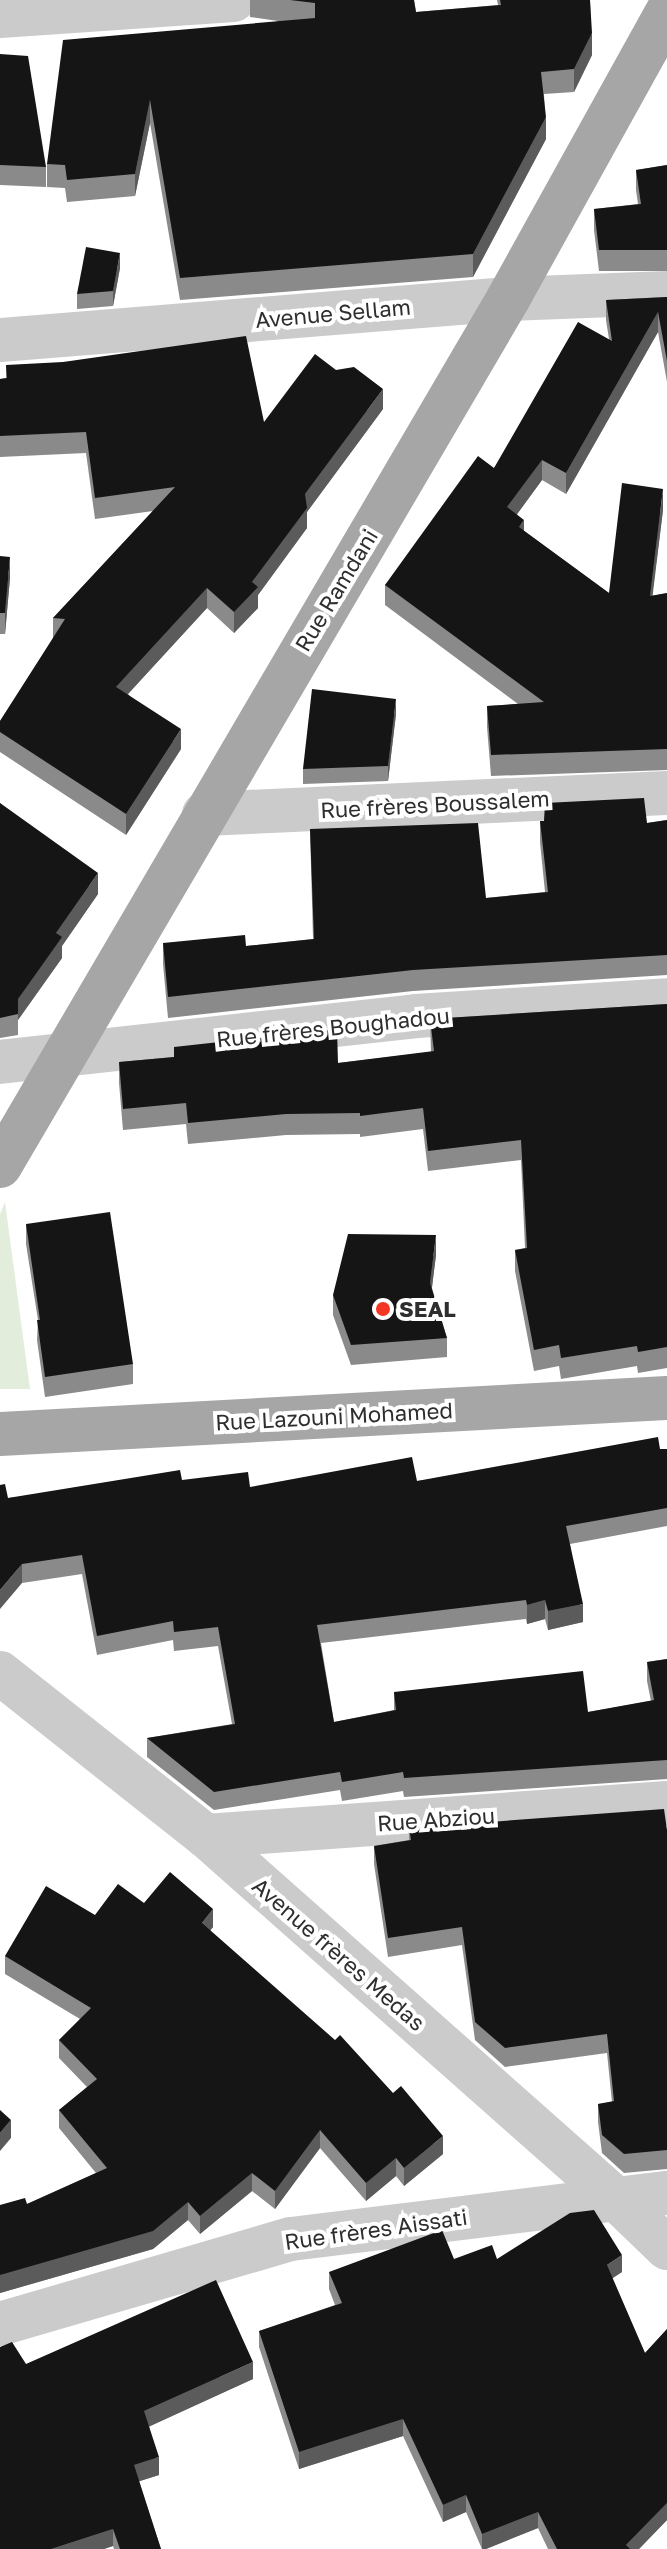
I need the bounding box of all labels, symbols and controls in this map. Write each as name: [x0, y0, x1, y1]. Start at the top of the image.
street label: Avenue Sellam: [254, 293, 412, 333]
street label: Rue Ramdani: [289, 524, 383, 656]
street label: Rue frères Boussalem: [320, 785, 550, 823]
street label: Rue frères Boughadou: [215, 1002, 451, 1052]
place label: SEAL: [399, 1296, 456, 1322]
marker: SEAL: [374, 1300, 392, 1318]
street label: Rue Lazouni Mohamed: [215, 1397, 453, 1435]
street label: Rue Abziou: [376, 1802, 496, 1836]
street label: Avenue frères Medas: [247, 1872, 431, 2036]
street label: Rue frères Aissati: [283, 2203, 469, 2255]

